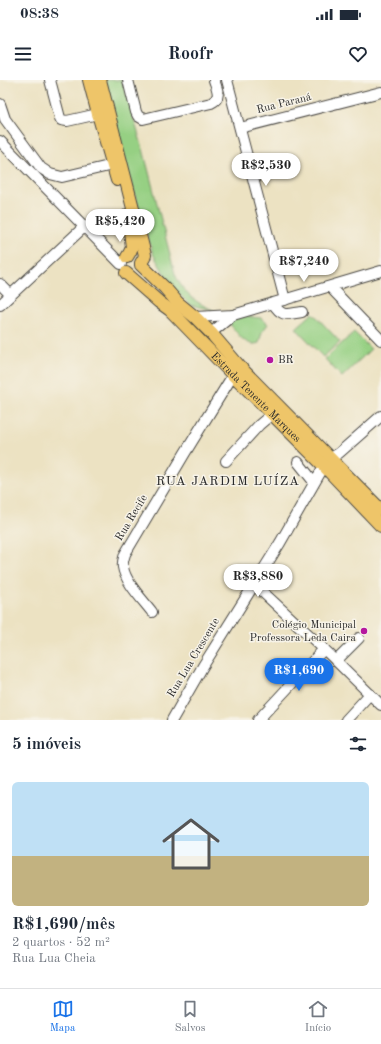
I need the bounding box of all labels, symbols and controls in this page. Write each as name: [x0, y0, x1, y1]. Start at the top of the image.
text: 08:38: [20, 7, 59, 22]
icon: menu: [12, 43, 34, 65]
icon: heart: [347, 43, 369, 65]
text: Roofr: [168, 45, 213, 63]
street label: Rua Paraná: [255, 92, 313, 116]
pin: R$2,530: [229, 153, 303, 187]
text: R$2,530: [241, 159, 291, 172]
pin: R$5,420: [83, 209, 157, 243]
text: R$5,420: [95, 215, 145, 228]
pin: R$7,240: [267, 249, 341, 283]
text: R$7,240: [279, 255, 329, 268]
street label: Estrada Tenente Marques: [209, 350, 303, 445]
marker: BR: [265, 355, 275, 365]
place label: BR: [278, 355, 294, 366]
district label: RUA JARDIM LUÍZA: [156, 473, 300, 488]
street label: Rua Recife: [114, 493, 150, 543]
pin: R$3,880: [221, 564, 295, 598]
text: R$3,880: [233, 570, 283, 583]
street label: Rua Lua Crescente: [166, 616, 222, 700]
place label: Colégio Municipal Professora Leda Caira: [249, 620, 357, 644]
marker: Colégio Municipal Professora Leda Caira: [359, 626, 369, 636]
pin: R$1,690: [262, 658, 336, 692]
text: R$1,690: [274, 664, 324, 677]
icon: filters: [347, 733, 369, 755]
text: 5 imóveis: [12, 736, 81, 753]
icon: home: [155, 808, 227, 880]
text: R$1,690/mês: [12, 916, 115, 933]
text: 2 quartos · 52 m²: [12, 936, 110, 949]
text: Rua Lua Cheia: [12, 952, 96, 965]
tab: Mapa: [50, 998, 75, 1036]
tab: Salvos: [175, 998, 206, 1036]
tab: Início: [305, 998, 331, 1036]

